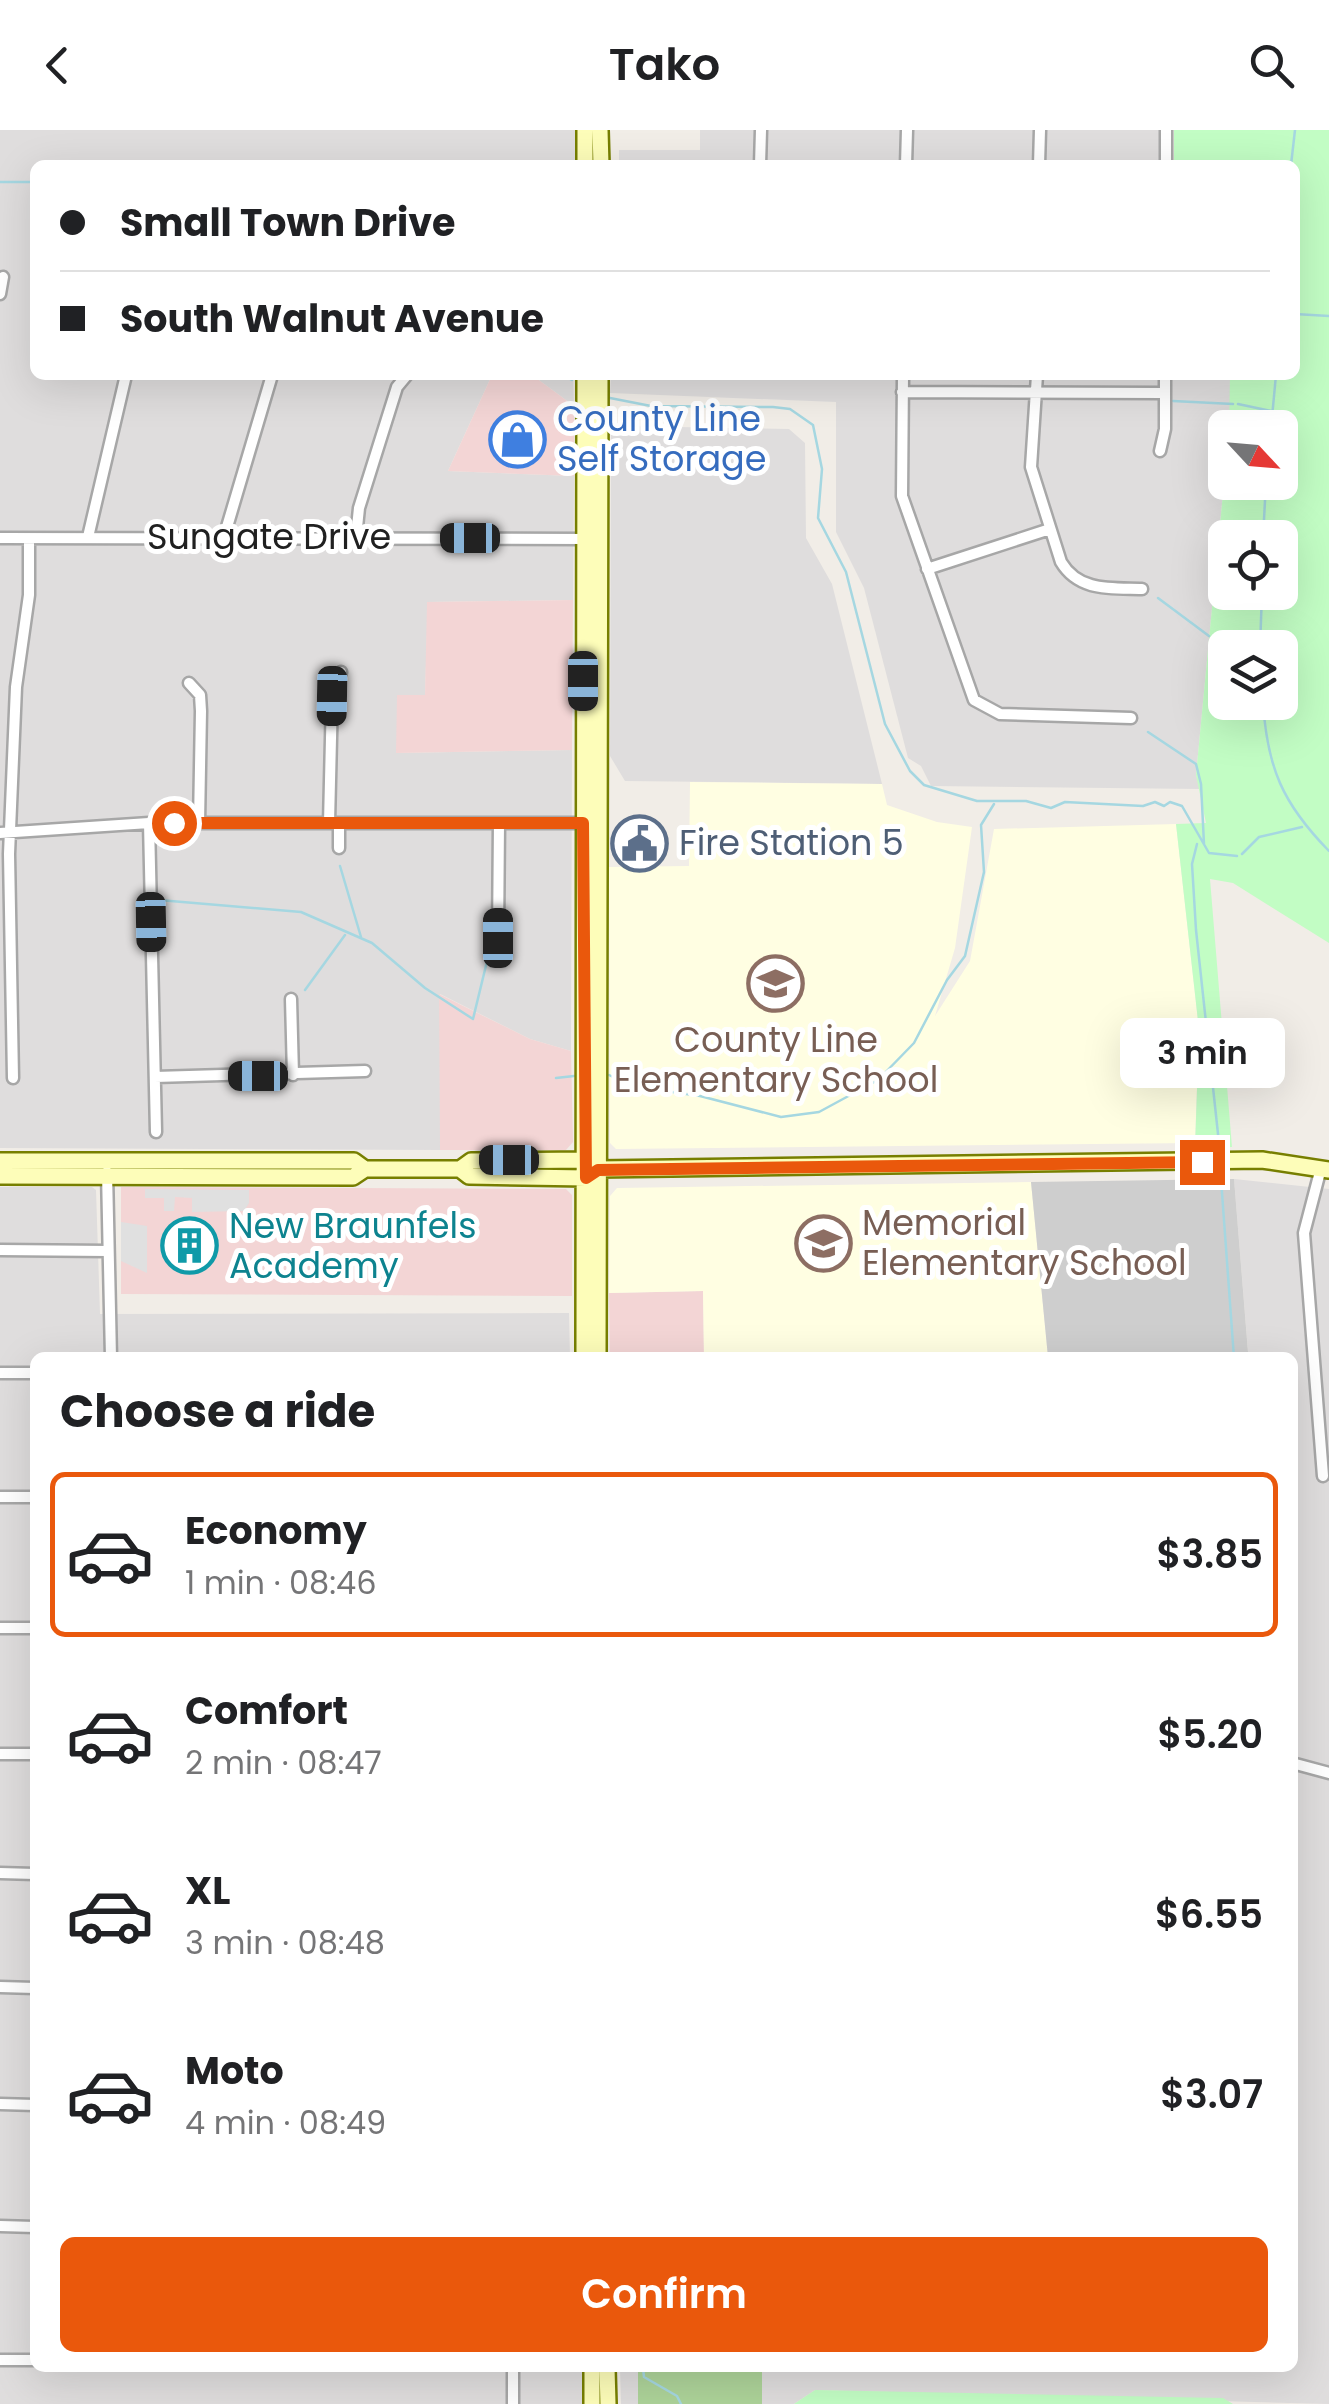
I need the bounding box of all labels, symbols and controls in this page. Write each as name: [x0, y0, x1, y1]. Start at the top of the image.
text: Tako: [609, 33, 720, 96]
icon: back: [30, 38, 85, 93]
icon: search: [1244, 38, 1299, 93]
text: Small Town Drive: [120, 196, 455, 249]
text: South Walnut Avenue: [120, 292, 544, 345]
place label: County Line Self Storage: [557, 394, 766, 483]
shop icon: County Line Self Storage: [488, 409, 548, 469]
north arrow: [1208, 410, 1298, 500]
map controls: [1208, 410, 1298, 720]
street label: Sungate Drive: [147, 512, 391, 561]
button: locate: [1208, 520, 1298, 610]
car: [440, 523, 500, 553]
button: layers: [1208, 630, 1298, 720]
car: [568, 651, 598, 711]
car: [316, 666, 348, 726]
route start: [152, 801, 197, 846]
public building icon: Fire Station 5: [610, 813, 670, 873]
place label: Fire Station 5: [679, 818, 904, 867]
car: [135, 892, 167, 952]
car: [483, 908, 513, 968]
school or university icon: County Line Elementary School: [746, 954, 806, 1014]
place label: County Line Elementary School: [614, 1015, 938, 1104]
callout: 3 min: [1120, 1017, 1284, 1087]
text: 3 min: [1157, 1030, 1248, 1075]
car: [228, 1061, 288, 1091]
route end: [1180, 1140, 1225, 1185]
car: [479, 1145, 539, 1175]
place label: Memorial Elementary School: [862, 1198, 1187, 1287]
place label: New Braunfels Academy: [229, 1201, 476, 1290]
school or university icon: Memorial Elementary School: [793, 1213, 853, 1273]
building icon: New Braunfels Academy: [160, 1216, 220, 1276]
text: Choose a ride: [60, 1380, 375, 1443]
text: Economy: [185, 1504, 367, 1557]
icon: car: [65, 1510, 155, 1600]
text: $3.85: [1157, 1528, 1263, 1581]
text: 1 min · 08:46: [185, 1560, 377, 1605]
text: Comfort: [185, 1684, 348, 1737]
icon: car: [65, 1690, 155, 1780]
text: $5.20: [1157, 1708, 1263, 1761]
text: 2 min · 08:47: [185, 1740, 382, 1785]
text: XL: [185, 1864, 230, 1917]
icon: car: [65, 1870, 155, 1960]
text: $6.55: [1155, 1888, 1263, 1941]
text: 3 min · 08:48: [185, 1920, 385, 1965]
text: Moto: [185, 2044, 284, 2097]
icon: car: [65, 2050, 155, 2140]
text: $3.07: [1160, 2068, 1263, 2121]
text: 4 min · 08:49: [185, 2100, 386, 2145]
button: Confirm: [60, 2237, 1268, 2352]

